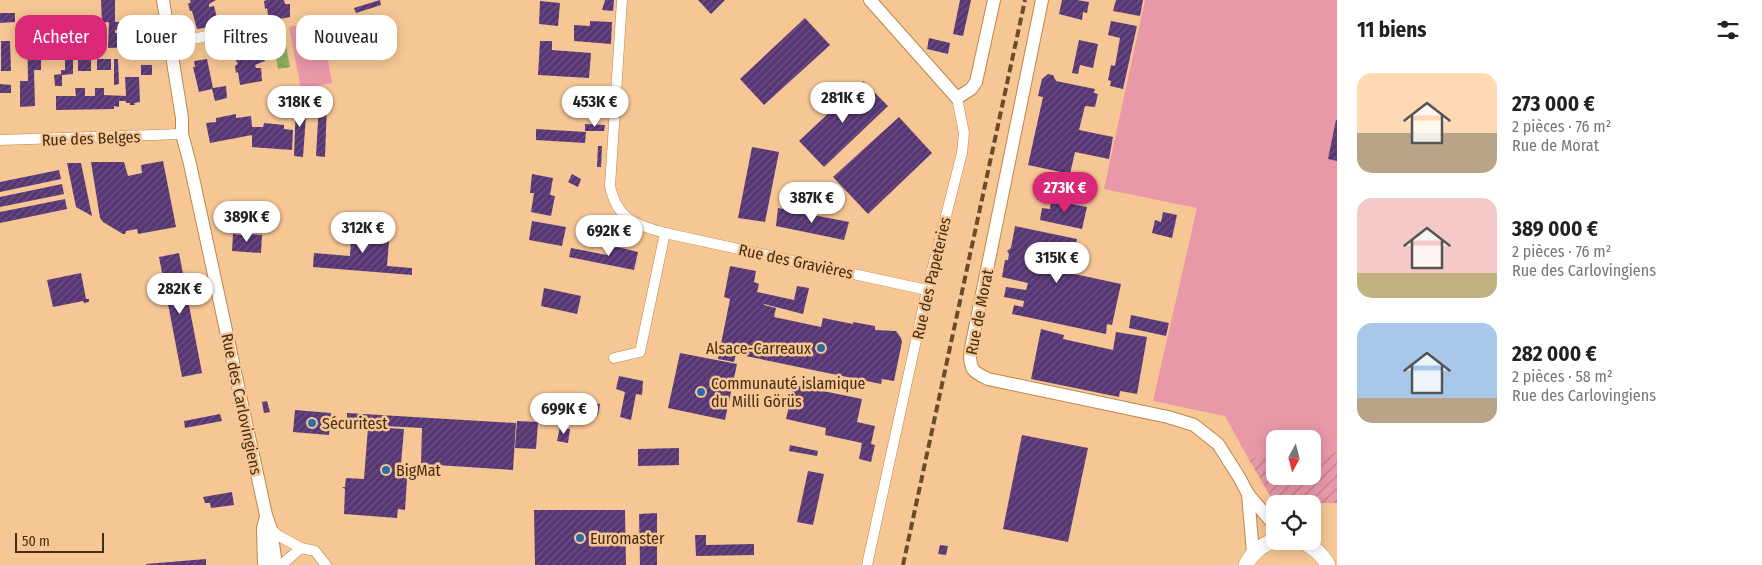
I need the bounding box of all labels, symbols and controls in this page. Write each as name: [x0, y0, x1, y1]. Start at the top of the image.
chip: Acheter: [15, 15, 107, 60]
chip: Louer: [117, 15, 195, 60]
chip: Filtres: [205, 15, 286, 60]
chip: Nouveau: [296, 15, 397, 60]
icon: filters: [1714, 16, 1742, 44]
text: 11 biens: [1357, 17, 1426, 43]
pin: 281K €: [802, 82, 884, 124]
pin: 318K €: [259, 86, 341, 128]
pin: 453K €: [554, 86, 636, 128]
text: 281K €: [821, 88, 865, 107]
text: 273 000 €: [1512, 91, 1595, 117]
text: 318K €: [278, 92, 322, 111]
text: 453K €: [573, 92, 617, 111]
icon: home: [1397, 93, 1457, 153]
text: 2 pièces · 76 m²: [1512, 117, 1611, 136]
street label: Rue des Belges: [41, 127, 141, 150]
text: Rue de Morat: [1512, 136, 1599, 155]
pin: 273K €: [1024, 172, 1106, 214]
text: 273K €: [1044, 178, 1086, 197]
pin: 387K €: [771, 182, 853, 224]
text: 387K €: [790, 188, 834, 207]
pin: 389K €: [206, 200, 288, 243]
text: 389K €: [224, 207, 270, 226]
pin: 312K €: [322, 212, 404, 254]
pin: 692K €: [568, 214, 650, 257]
street label: Rue des Papeteries: [908, 215, 955, 341]
text: 389 000 €: [1512, 216, 1598, 242]
text: 312K €: [342, 218, 384, 237]
icon: home: [1397, 218, 1457, 278]
text: 692K €: [587, 221, 631, 240]
street label: Rue des Gravières: [737, 240, 855, 283]
pin: 315K €: [1016, 242, 1098, 284]
text: 2 pièces · 76 m²: [1512, 242, 1611, 261]
text: 315K €: [1035, 248, 1079, 267]
text: Rue des Carlovingiens: [1512, 261, 1656, 280]
street label: Rue de Morat: [962, 267, 997, 357]
pin: 282K €: [139, 272, 221, 315]
text: 282K €: [158, 279, 202, 298]
street label: Rue des Carlovingiens: [217, 332, 266, 477]
place label: Alsace-Carreaux: [706, 339, 811, 358]
text: 282 000 €: [1512, 341, 1597, 367]
marker: Alsace-Carreaux: [815, 342, 827, 354]
icon: home: [1397, 343, 1457, 403]
text: 2 pièces · 58 m²: [1512, 367, 1613, 386]
place label: Communauté islamique du Milli Görüs: [711, 374, 866, 411]
marker: Communauté islamique du Milli Görüs: [695, 386, 707, 398]
text: Rue des Carlovingiens: [1512, 386, 1656, 405]
pin: 699K €: [523, 392, 605, 435]
text: 699K €: [541, 399, 587, 418]
place label: Sécuritest: [322, 414, 388, 433]
marker: Sécuritest: [306, 417, 318, 429]
north arrow: [1266, 430, 1321, 485]
map controls: [1266, 430, 1321, 550]
place label: BigMat: [396, 461, 442, 480]
marker: BigMat: [380, 464, 392, 476]
button: locate: [1266, 495, 1321, 550]
place label: Euromaster: [590, 529, 665, 548]
scale bar: [15, 530, 104, 553]
marker: Euromaster: [574, 532, 586, 544]
text: 50 m: [22, 533, 50, 550]

